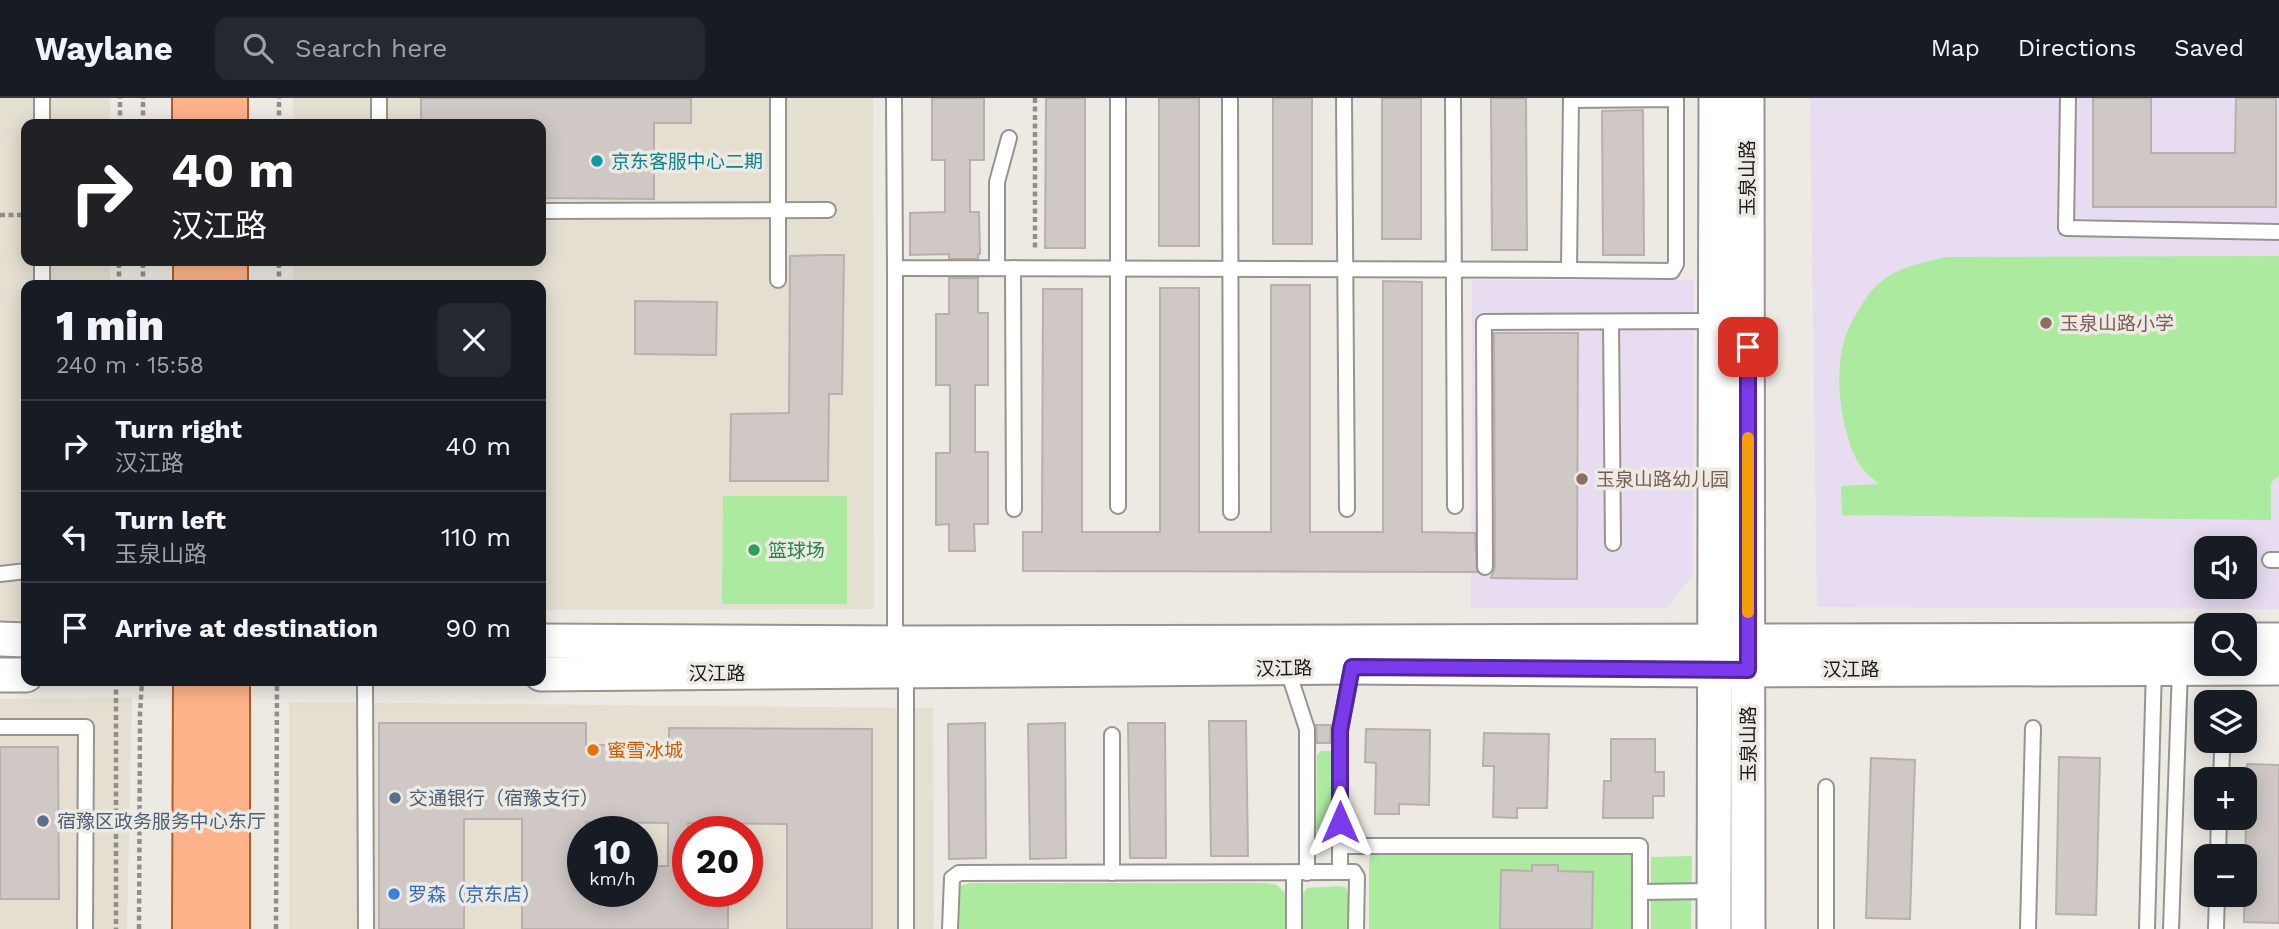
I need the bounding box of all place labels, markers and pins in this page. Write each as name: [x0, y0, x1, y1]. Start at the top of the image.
place label: 京东客服中心二期: [611, 150, 763, 173]
marker: 京东客服中心二期: [589, 153, 605, 169]
place label: 玉泉山路小学: [2060, 312, 2174, 335]
marker: 玉泉山路小学: [2038, 315, 2054, 331]
pin: [1718, 317, 1778, 377]
place label: 玉泉山路幼儿园: [1596, 468, 1729, 491]
marker: 玉泉山路幼儿园: [1574, 471, 1590, 487]
place label: 篮球场: [768, 539, 825, 562]
marker: 篮球场: [746, 542, 762, 558]
place label: 蜜雪冰城: [607, 739, 683, 762]
marker: 蜜雪冰城: [585, 742, 601, 758]
place label: 交通银行（宿豫支行）: [409, 787, 599, 810]
marker: 交通银行（宿豫支行）: [387, 790, 403, 806]
place label: 宿豫区政务服务中心东厅: [57, 810, 266, 833]
marker: 宿豫区政务服务中心东厅: [35, 813, 51, 829]
place label: 罗森（京东店）: [408, 883, 541, 906]
marker: 罗森（京东店）: [386, 886, 402, 902]

